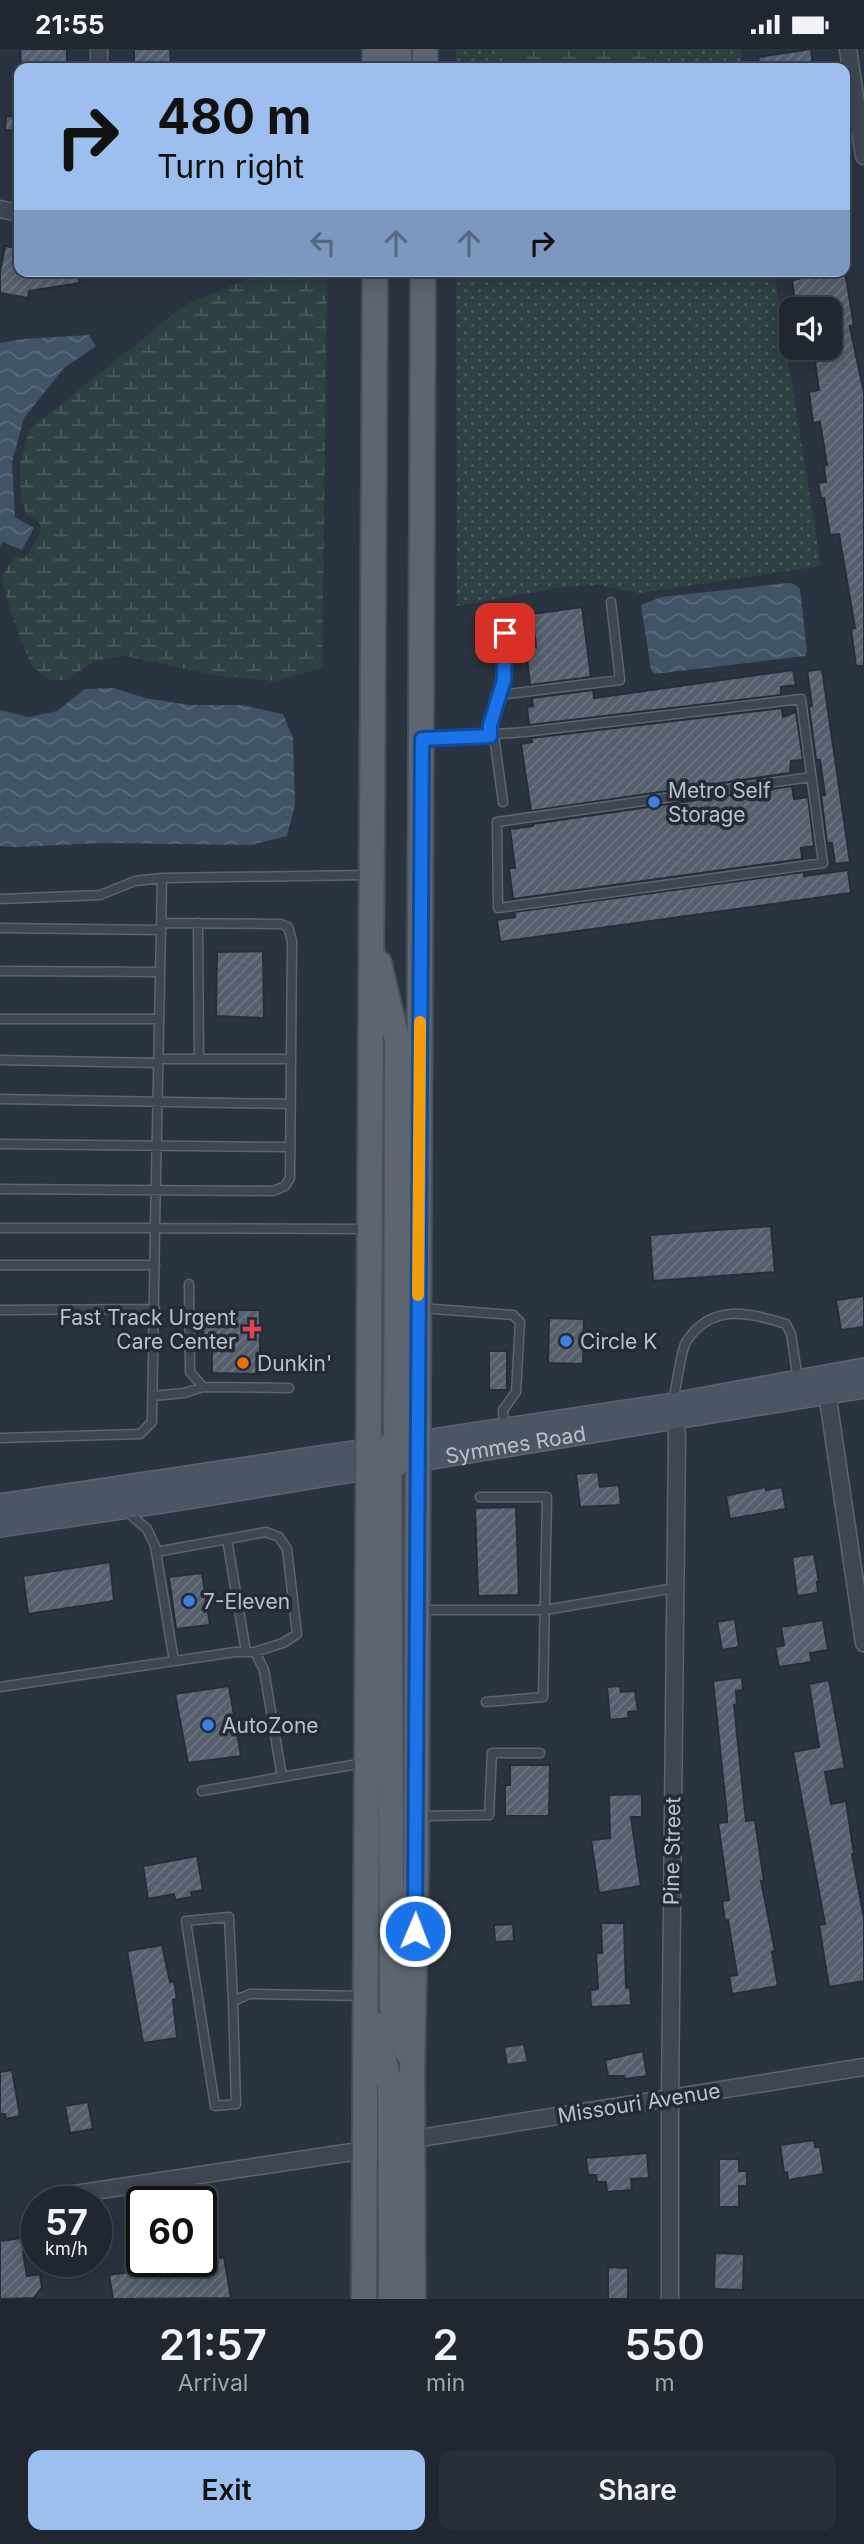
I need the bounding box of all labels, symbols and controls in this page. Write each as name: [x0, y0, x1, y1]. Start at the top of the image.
text: 21:55: [35, 9, 105, 40]
text: 480 m: [157, 87, 311, 146]
icon: right: [42, 91, 133, 182]
text: Turn right: [157, 147, 304, 186]
icon: left: [304, 224, 342, 262]
icon: ahead: [377, 224, 415, 262]
icon: ahead: [450, 224, 488, 262]
icon: right: [523, 224, 561, 262]
map controls: [779, 297, 842, 360]
button: sound: [779, 297, 842, 360]
pin: [475, 603, 535, 663]
icon: arrive: [486, 614, 524, 652]
place label: Metro Self Storage: [668, 778, 771, 827]
marker: Metro Self Storage: [646, 794, 662, 810]
place label: Fast Track Urgent Care Center: [59, 1305, 236, 1354]
marker: Fast Track Urgent Care Center: [242, 1319, 262, 1339]
place label: Circle K: [580, 1329, 657, 1354]
marker: Circle K: [558, 1333, 574, 1349]
place label: Dunkin': [257, 1351, 332, 1376]
marker: Dunkin': [235, 1355, 251, 1371]
street label: Symmes Road: [443, 1420, 588, 1468]
place label: 7-Eleven: [203, 1589, 290, 1614]
marker: 7-Eleven: [181, 1593, 197, 1609]
place label: AutoZone: [222, 1713, 319, 1738]
marker: AutoZone: [200, 1717, 216, 1733]
street label: Pine Street: [659, 1797, 685, 1905]
position arrow: [378, 1894, 452, 1968]
street label: Missouri Avenue: [556, 2078, 722, 2128]
speed limit sign: 60: [126, 2186, 217, 2277]
text: 57: [45, 2201, 88, 2243]
text: km/h: [45, 2238, 88, 2259]
text: 21:57: [159, 2319, 267, 2370]
text: 2: [433, 2319, 459, 2370]
text: 550: [624, 2319, 705, 2370]
text: Arrival: [178, 2369, 248, 2397]
text: min: [426, 2369, 465, 2397]
text: m: [655, 2369, 675, 2397]
button: Exit: [28, 2450, 425, 2530]
button: Share: [439, 2450, 836, 2530]

